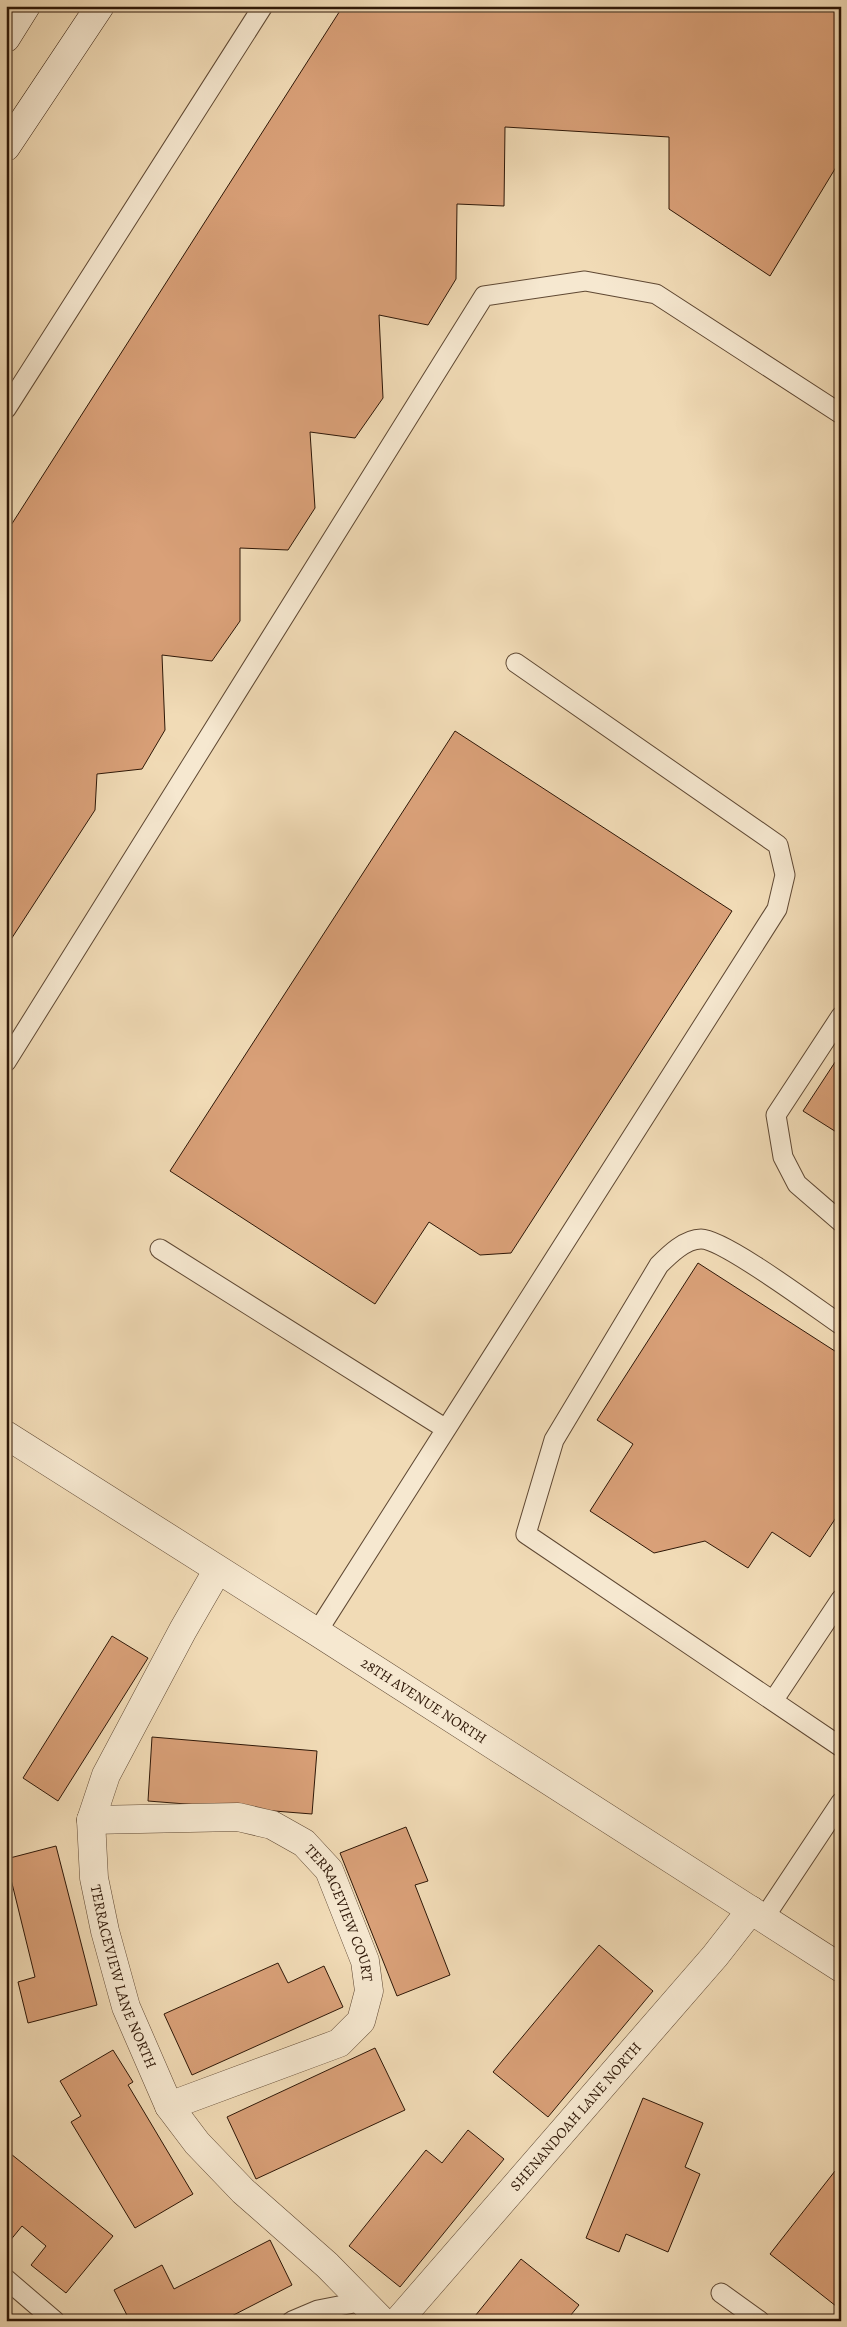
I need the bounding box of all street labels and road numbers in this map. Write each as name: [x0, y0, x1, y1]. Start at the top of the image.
street label: 28TH AVENUE NORTH: [357, 1653, 491, 1748]
street label: TERRACEVIEW COURT: [300, 1840, 378, 1984]
street label: TERRACEVIEW LANE NORTH: [86, 1883, 162, 2072]
street label: SHENANDOAH LANE NORTH: [505, 2038, 646, 2195]

